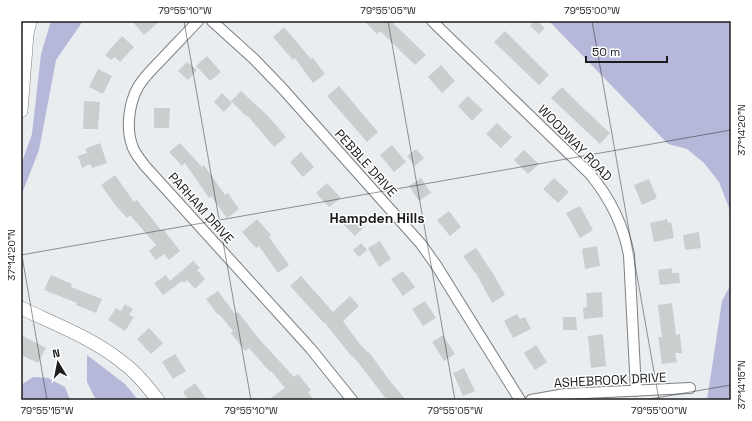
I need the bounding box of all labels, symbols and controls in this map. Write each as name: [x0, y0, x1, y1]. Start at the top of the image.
text: 79°55'10"W: [158, 4, 212, 17]
text: 79°55'05"W: [360, 4, 416, 17]
text: 79°55'00"W: [564, 4, 620, 17]
scale bar: [586, 38, 667, 64]
text: 50 m: [592, 44, 620, 60]
street label: WOODWAY ROAD: [534, 101, 616, 185]
text: 37°14'20"N: [735, 104, 748, 156]
street label: PEBBLE DRIVE: [331, 126, 401, 200]
street label: PARHAM DRIVE: [165, 169, 237, 247]
district label: Hampden Hills: [329, 209, 425, 227]
text: 37°14'20"N: [5, 229, 18, 281]
north arrow: [38, 343, 78, 383]
text: N: [51, 346, 61, 361]
text: 37°14'15"N: [735, 360, 748, 410]
street label: ASHEBROOK DRIVE: [553, 369, 667, 391]
text: 79°55'15"W: [20, 404, 74, 417]
text: 79°55'10"W: [224, 404, 278, 417]
text: 79°55'05"W: [427, 404, 483, 417]
text: 79°55'00"W: [631, 404, 687, 417]

